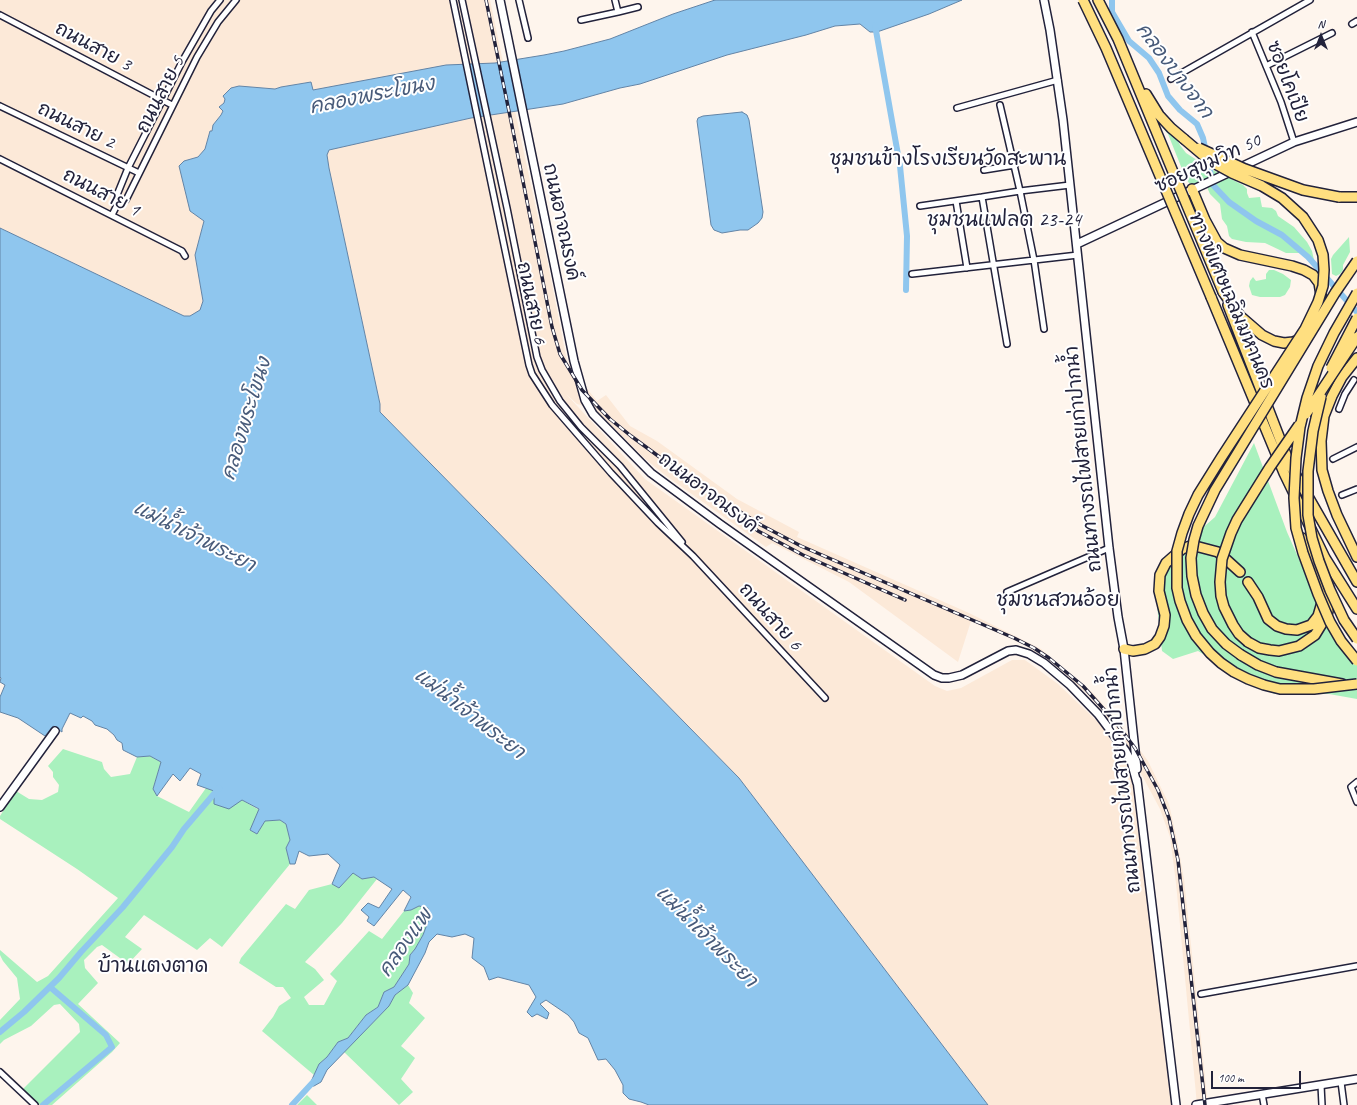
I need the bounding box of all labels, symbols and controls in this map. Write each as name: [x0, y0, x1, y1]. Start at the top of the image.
north arrow: [1301, 16, 1341, 56]
street label: ถนนสาย 3: [51, 17, 135, 77]
text: N: [1318, 17, 1324, 31]
water label: คลองบางจาก: [1130, 19, 1218, 123]
street label: ซอยโคเปีย: [1261, 38, 1313, 126]
street label: ถนนสาย 5: [132, 53, 190, 137]
water label: คลองพระโขนง: [308, 72, 436, 120]
street label: ถนนสาย 2: [34, 98, 118, 154]
street label: ซอยสุขุมวิท 50: [1152, 130, 1264, 198]
district label: ชุมชนข้างโรงเรียนวัดสะพาน: [830, 148, 1066, 172]
street label: ถนนอาจณรงค์: [537, 161, 585, 283]
street label: ถนนสาย 1: [59, 164, 143, 222]
district label: ชุมชนแฟลต 23-24: [927, 209, 1081, 233]
street label: ทางพิเศษเฉลิมมหานคร: [1183, 209, 1279, 393]
street label: ถนนสาย 6: [511, 260, 551, 346]
street label: ถนนทางรถไฟสายเก่าปากน้ำ: [1061, 345, 1107, 573]
water label: คลองพระโขนง: [217, 355, 277, 483]
street label: ถนนอาจณรงค์: [653, 448, 763, 538]
water label: แม่น้ำเจ้าพระยา: [129, 496, 259, 578]
street label: ถนนสาย 6: [734, 578, 806, 656]
district label: ชุมชนสวนอ้อย: [996, 589, 1120, 613]
water label: แม่น้ำเจ้าพระยา: [409, 664, 529, 764]
street label: ถนนทางรถไฟสายเก่าปากน้ำ: [1100, 666, 1146, 894]
water label: แม่น้ำเจ้าพระยา: [650, 881, 762, 993]
water label: คลองแพ: [374, 904, 438, 982]
district label: บ้านแตงตาด: [98, 955, 208, 979]
scale bar: [1213, 1063, 1303, 1089]
text: 100 m: [1218, 1070, 1244, 1086]

